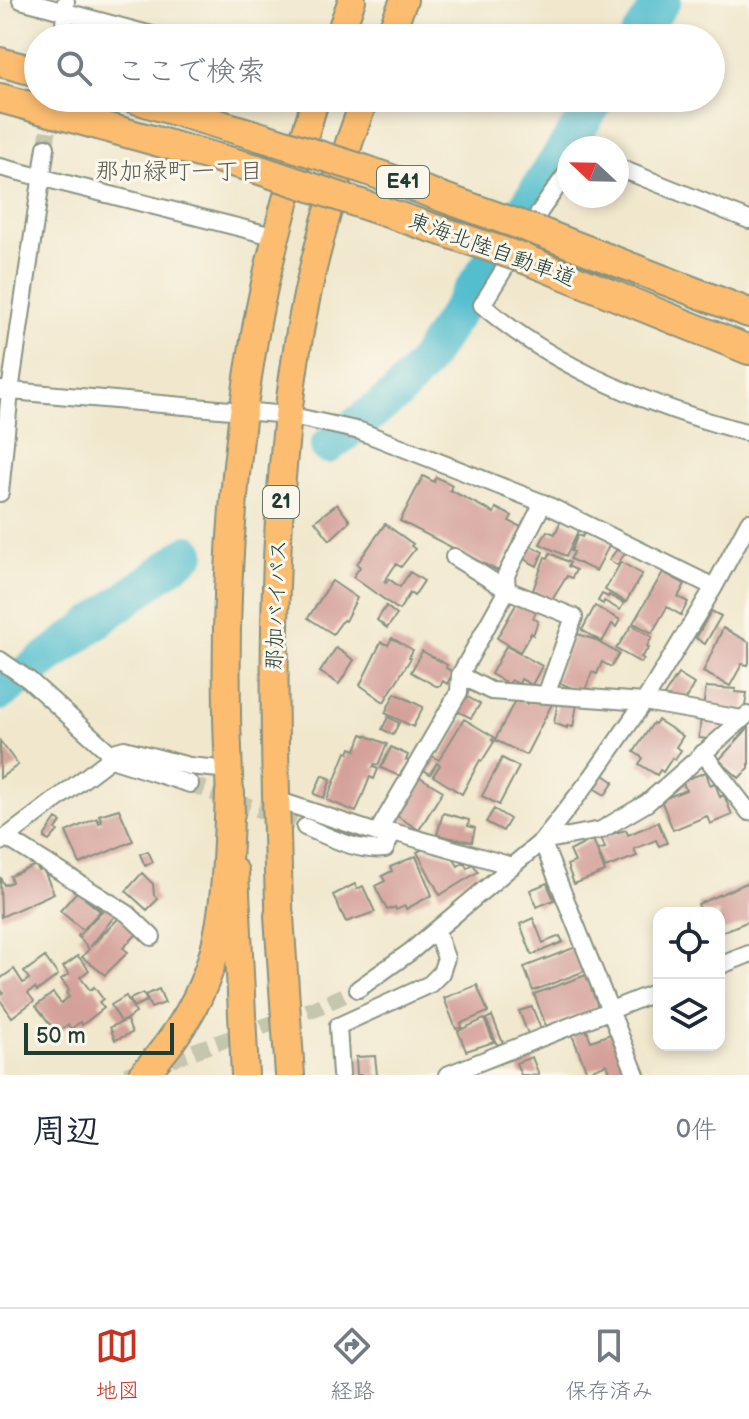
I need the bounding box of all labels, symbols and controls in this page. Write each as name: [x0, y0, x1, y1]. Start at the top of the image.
search box: [24, 24, 725, 112]
icon: search: [52, 46, 96, 90]
text: ここで検索: [116, 54, 266, 90]
north arrow: [557, 136, 629, 208]
district label: 那加緑町一丁目: [95, 157, 263, 186]
road number: E41: [377, 166, 429, 198]
street label: 東海北陸自動車道: [405, 207, 579, 293]
road number: 21: [263, 486, 299, 518]
street label: 那加バイパス: [261, 539, 293, 671]
map controls: [653, 907, 725, 1051]
button: locate: [653, 907, 725, 979]
button: layers: [653, 979, 725, 1051]
scale bar: [24, 1019, 174, 1055]
text: 50 m: [36, 1023, 86, 1050]
text: 周辺: [32, 1111, 100, 1152]
text: 0件: [676, 1115, 717, 1146]
tab: 地図: [95, 1324, 140, 1405]
tab: 経路: [330, 1324, 375, 1405]
tab: 保存済み: [565, 1324, 654, 1405]

